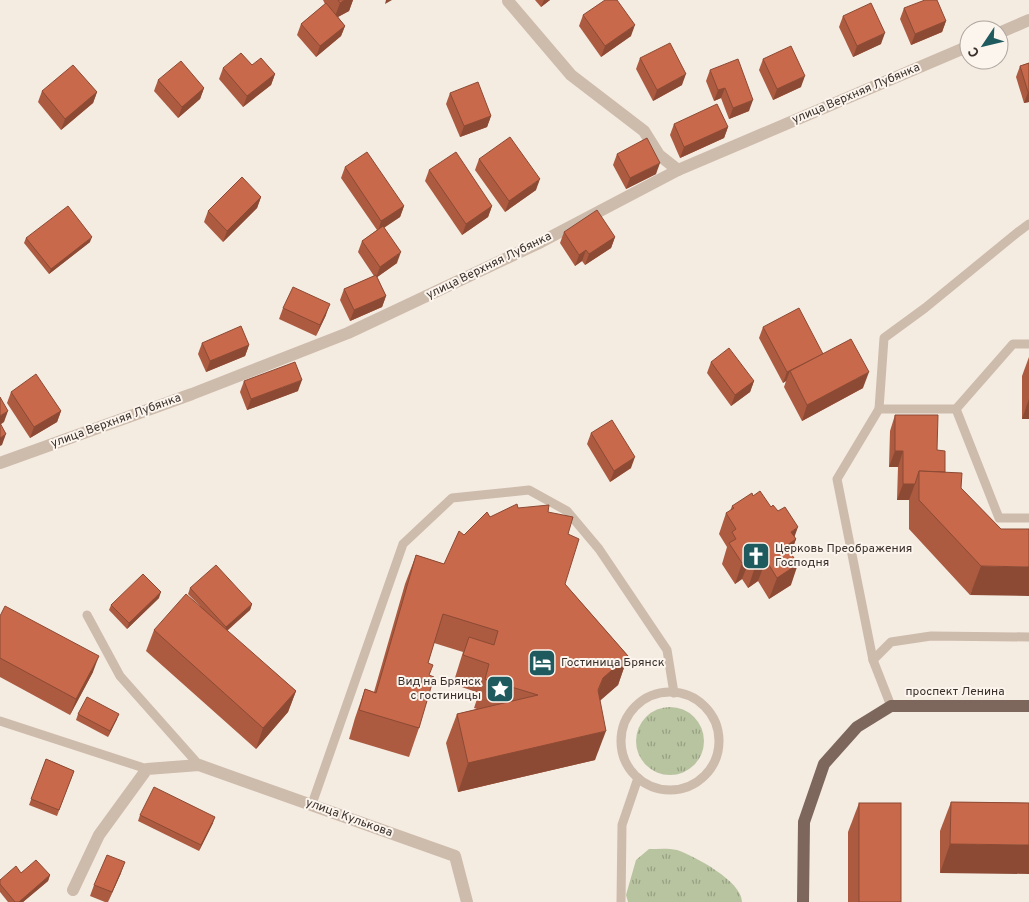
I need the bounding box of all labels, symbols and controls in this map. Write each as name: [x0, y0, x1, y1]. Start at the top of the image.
north arrow: [959, 20, 1009, 70]
text: С: [965, 43, 984, 60]
street label: улица Верхняя Лубянка: [790, 60, 922, 128]
street label: улица Верхняя Лубянка: [424, 229, 554, 303]
street label: улица Верхняя Лубянка: [49, 390, 183, 452]
church icon: Церковь Преображения Господня: [741, 541, 771, 571]
place label: Церковь Преображения Господня: [775, 541, 912, 571]
hotel icon: Гостиница Брянск: [527, 648, 557, 678]
place label: Гостиница Брянск: [561, 655, 665, 671]
place label: Вид на Брянск с гостиницы: [398, 674, 481, 704]
place icon: Вид на Брянск с гостиницы: [485, 674, 515, 704]
street label: проспект Ленина: [906, 684, 1004, 700]
street label: улица Кулькова: [303, 795, 395, 841]

